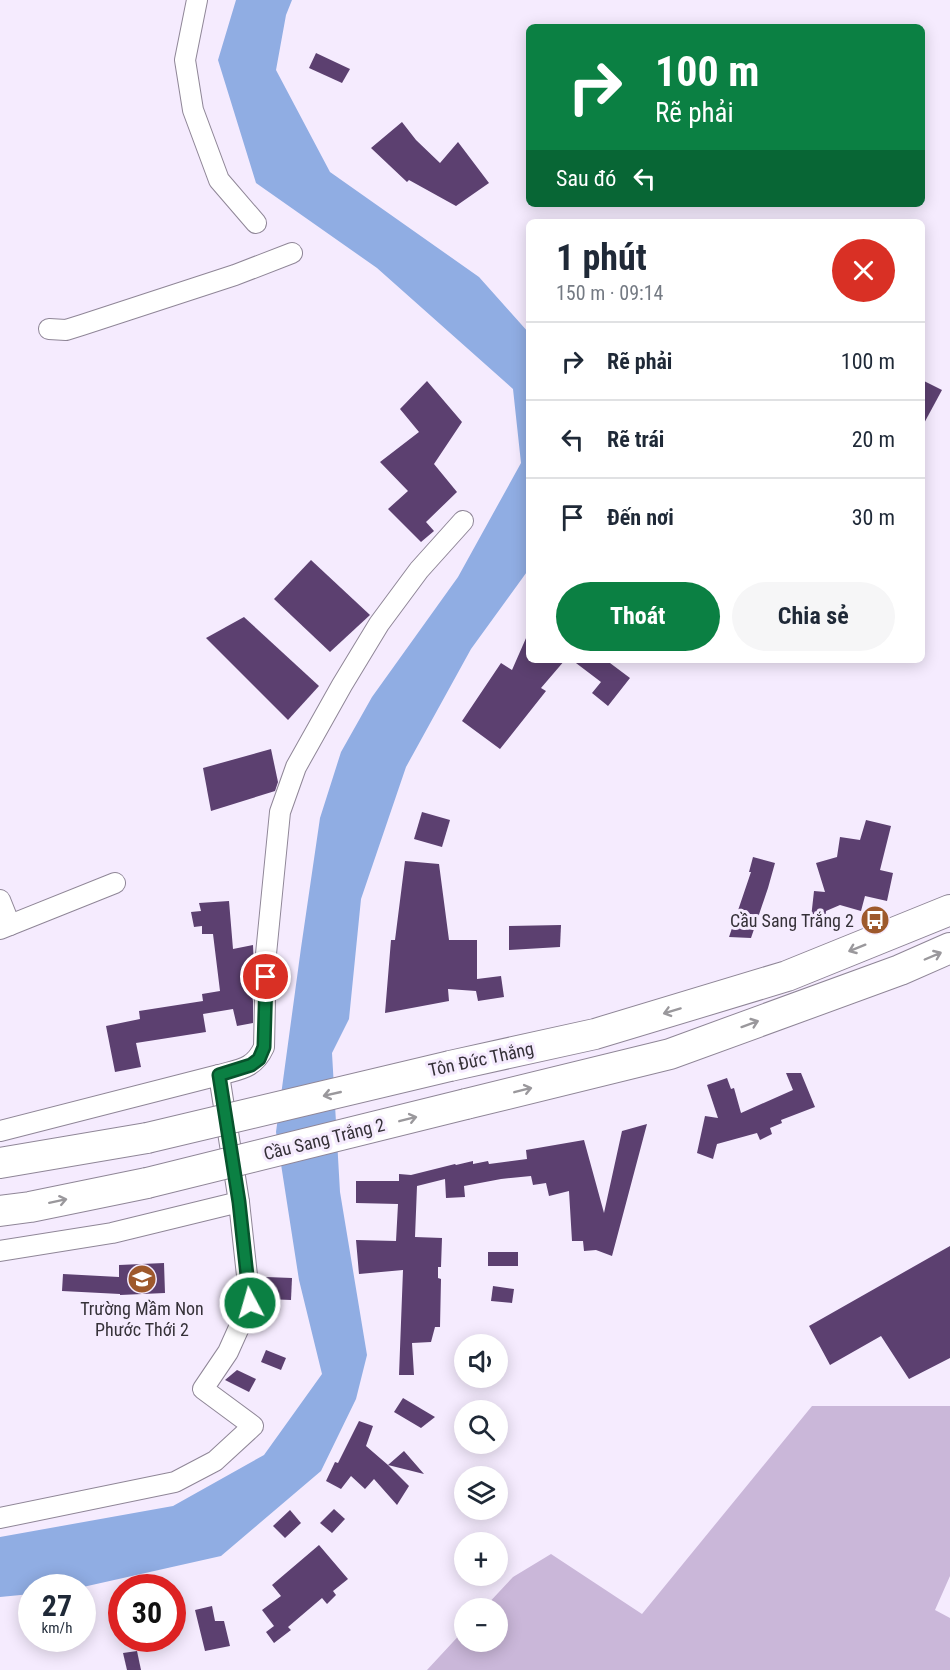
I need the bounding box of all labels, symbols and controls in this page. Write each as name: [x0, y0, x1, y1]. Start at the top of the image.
text: 100 m: [655, 47, 760, 96]
icon: right: [556, 48, 634, 126]
text: Rẽ phải: [655, 97, 734, 129]
icon: left: [628, 162, 661, 195]
text: Sau đó: [556, 166, 616, 191]
text: 1 phút: [556, 237, 647, 279]
button: close: [832, 239, 895, 302]
text: 150 m · 09:14: [556, 281, 663, 305]
icon: right: [556, 345, 589, 378]
text: Rẽ phải: [607, 349, 672, 374]
text: 100 m: [841, 349, 895, 374]
icon: left: [556, 423, 589, 456]
text: Rẽ trái: [607, 427, 664, 452]
text: 20 m: [852, 427, 895, 452]
icon: arrive: [556, 501, 589, 534]
text: Đến nơi: [607, 505, 674, 530]
text: 30 m: [852, 505, 895, 530]
button: Thoát: [556, 582, 720, 651]
button: Chia sẻ: [732, 582, 895, 651]
bus stop icon: Cầu Sang Trắng 2: [859, 904, 891, 936]
place label: Cầu Sang Trắng 2: [730, 910, 854, 931]
one-way arrow: [848, 943, 867, 954]
one-way arrow: [923, 950, 941, 961]
pin: [240, 951, 291, 1002]
icon: arrive: [249, 960, 282, 993]
one-way arrow: [663, 1006, 682, 1017]
one-way arrow: [740, 1018, 759, 1029]
street label: Tôn Đức Thắng: [426, 1038, 536, 1080]
one-way arrow: [513, 1084, 532, 1096]
one-way arrow: [323, 1089, 342, 1100]
one-way arrow: [398, 1112, 417, 1124]
street label: Cầu Sang Trắng 2: [261, 1114, 387, 1164]
one-way arrow: [48, 1195, 67, 1207]
school or university icon: Trường Mầm Non Phước Thới 2: [126, 1263, 158, 1295]
position arrow: [218, 1271, 282, 1335]
place label: Trường Mầm Non Phước Thới 2: [80, 1298, 204, 1340]
map controls: [454, 1334, 508, 1652]
button: sound: [454, 1334, 508, 1388]
button: search: [454, 1400, 508, 1454]
button: layers: [454, 1466, 508, 1520]
button: +: [454, 1532, 508, 1586]
speed limit sign: 30: [108, 1574, 186, 1652]
text: 27: [42, 1588, 72, 1623]
button: −: [454, 1598, 508, 1652]
text: km/h: [42, 1619, 72, 1637]

